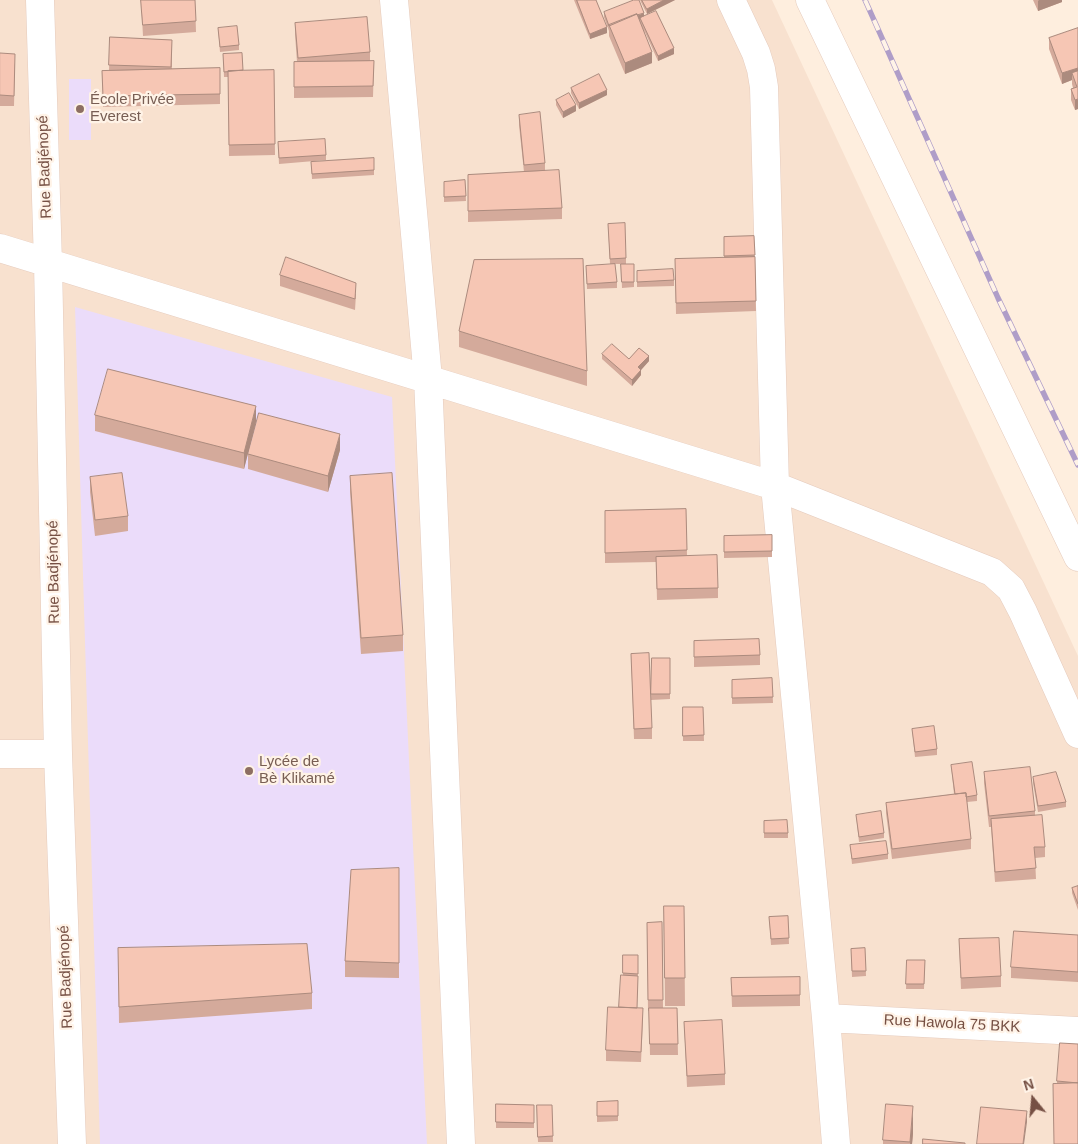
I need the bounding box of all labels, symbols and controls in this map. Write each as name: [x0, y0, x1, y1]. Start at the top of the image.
place label: École Privée Everest: [90, 91, 174, 126]
marker: École Privée Everest: [74, 103, 86, 115]
street label: Rue Badjénopé: [34, 115, 56, 219]
street label: Rue Badjénopé: [44, 520, 64, 624]
place label: Lycée de Bè Klikamé: [259, 753, 335, 788]
marker: Lycée de Bè Klikamé: [243, 765, 255, 777]
street label: Rue Badjénopé: [55, 925, 77, 1029]
street label: Rue Hawola 75 BKK: [883, 1011, 1021, 1037]
north arrow: [1008, 1074, 1058, 1124]
text: N: [1021, 1076, 1036, 1094]

